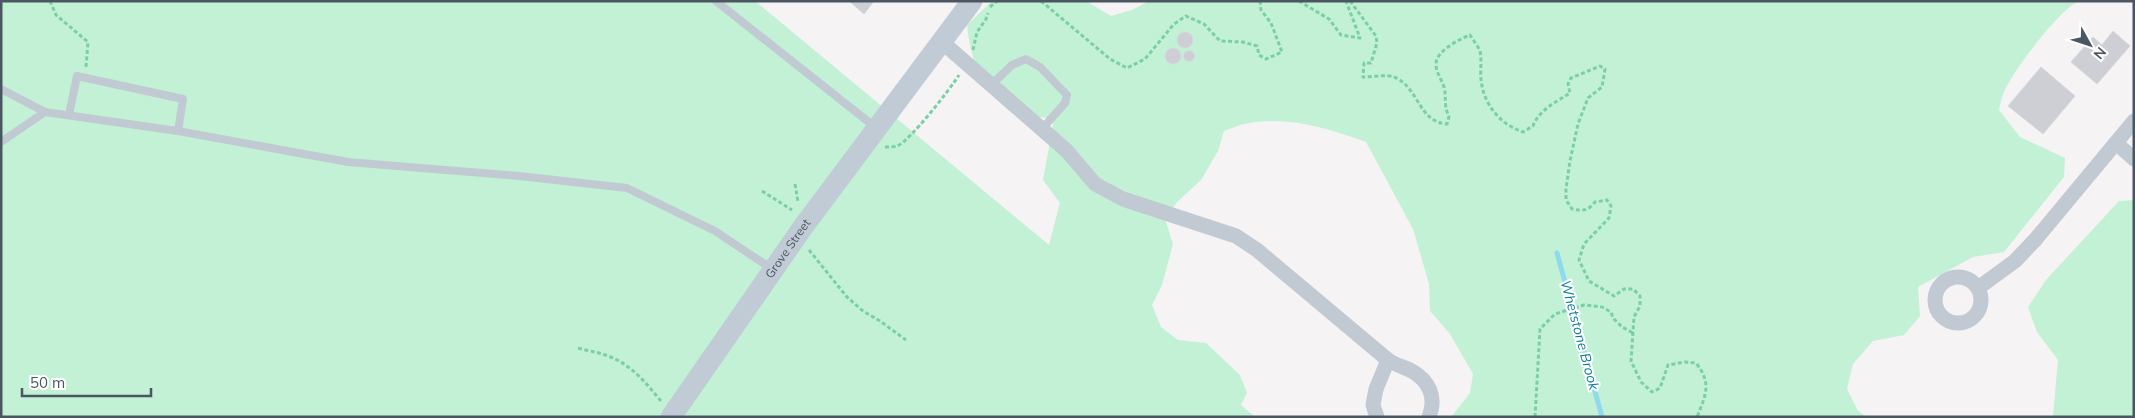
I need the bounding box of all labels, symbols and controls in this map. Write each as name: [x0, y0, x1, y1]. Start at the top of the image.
north arrow: [2065, 20, 2115, 70]
text: N: [2090, 44, 2110, 63]
street label: Grove Street: [762, 216, 813, 281]
water label: Whetstone Brook: [1557, 278, 1604, 393]
scale bar: [22, 366, 151, 398]
text: 50 m: [30, 373, 65, 392]

